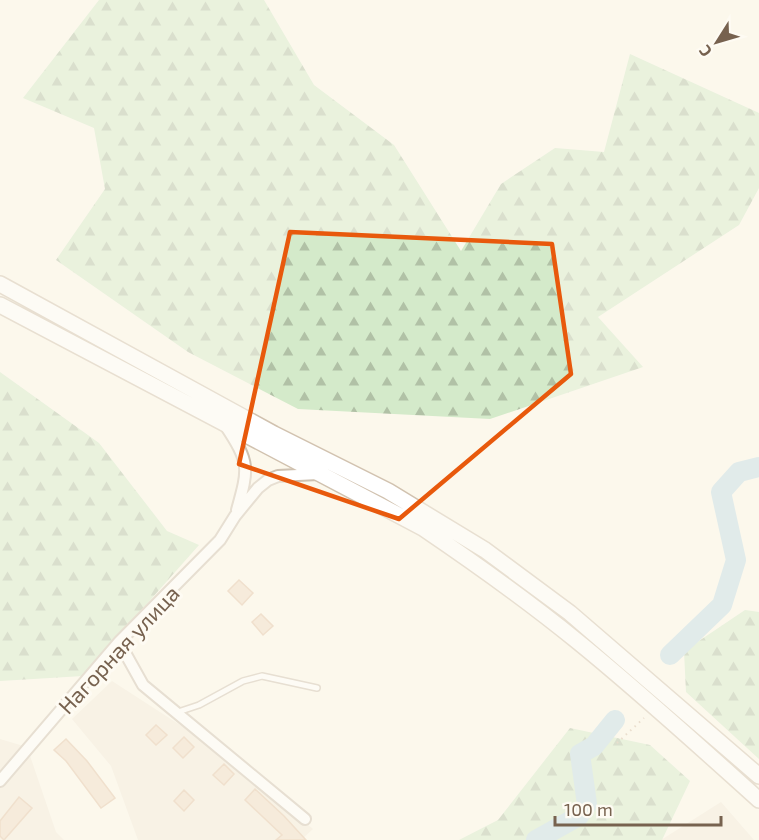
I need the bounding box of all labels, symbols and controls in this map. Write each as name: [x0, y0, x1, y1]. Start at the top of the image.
north arrow: [687, 12, 747, 72]
text: С: [694, 42, 715, 61]
street label: Нагорная улица: [52, 580, 185, 719]
scale bar: [555, 789, 722, 827]
text: 100 m: [564, 798, 613, 820]

